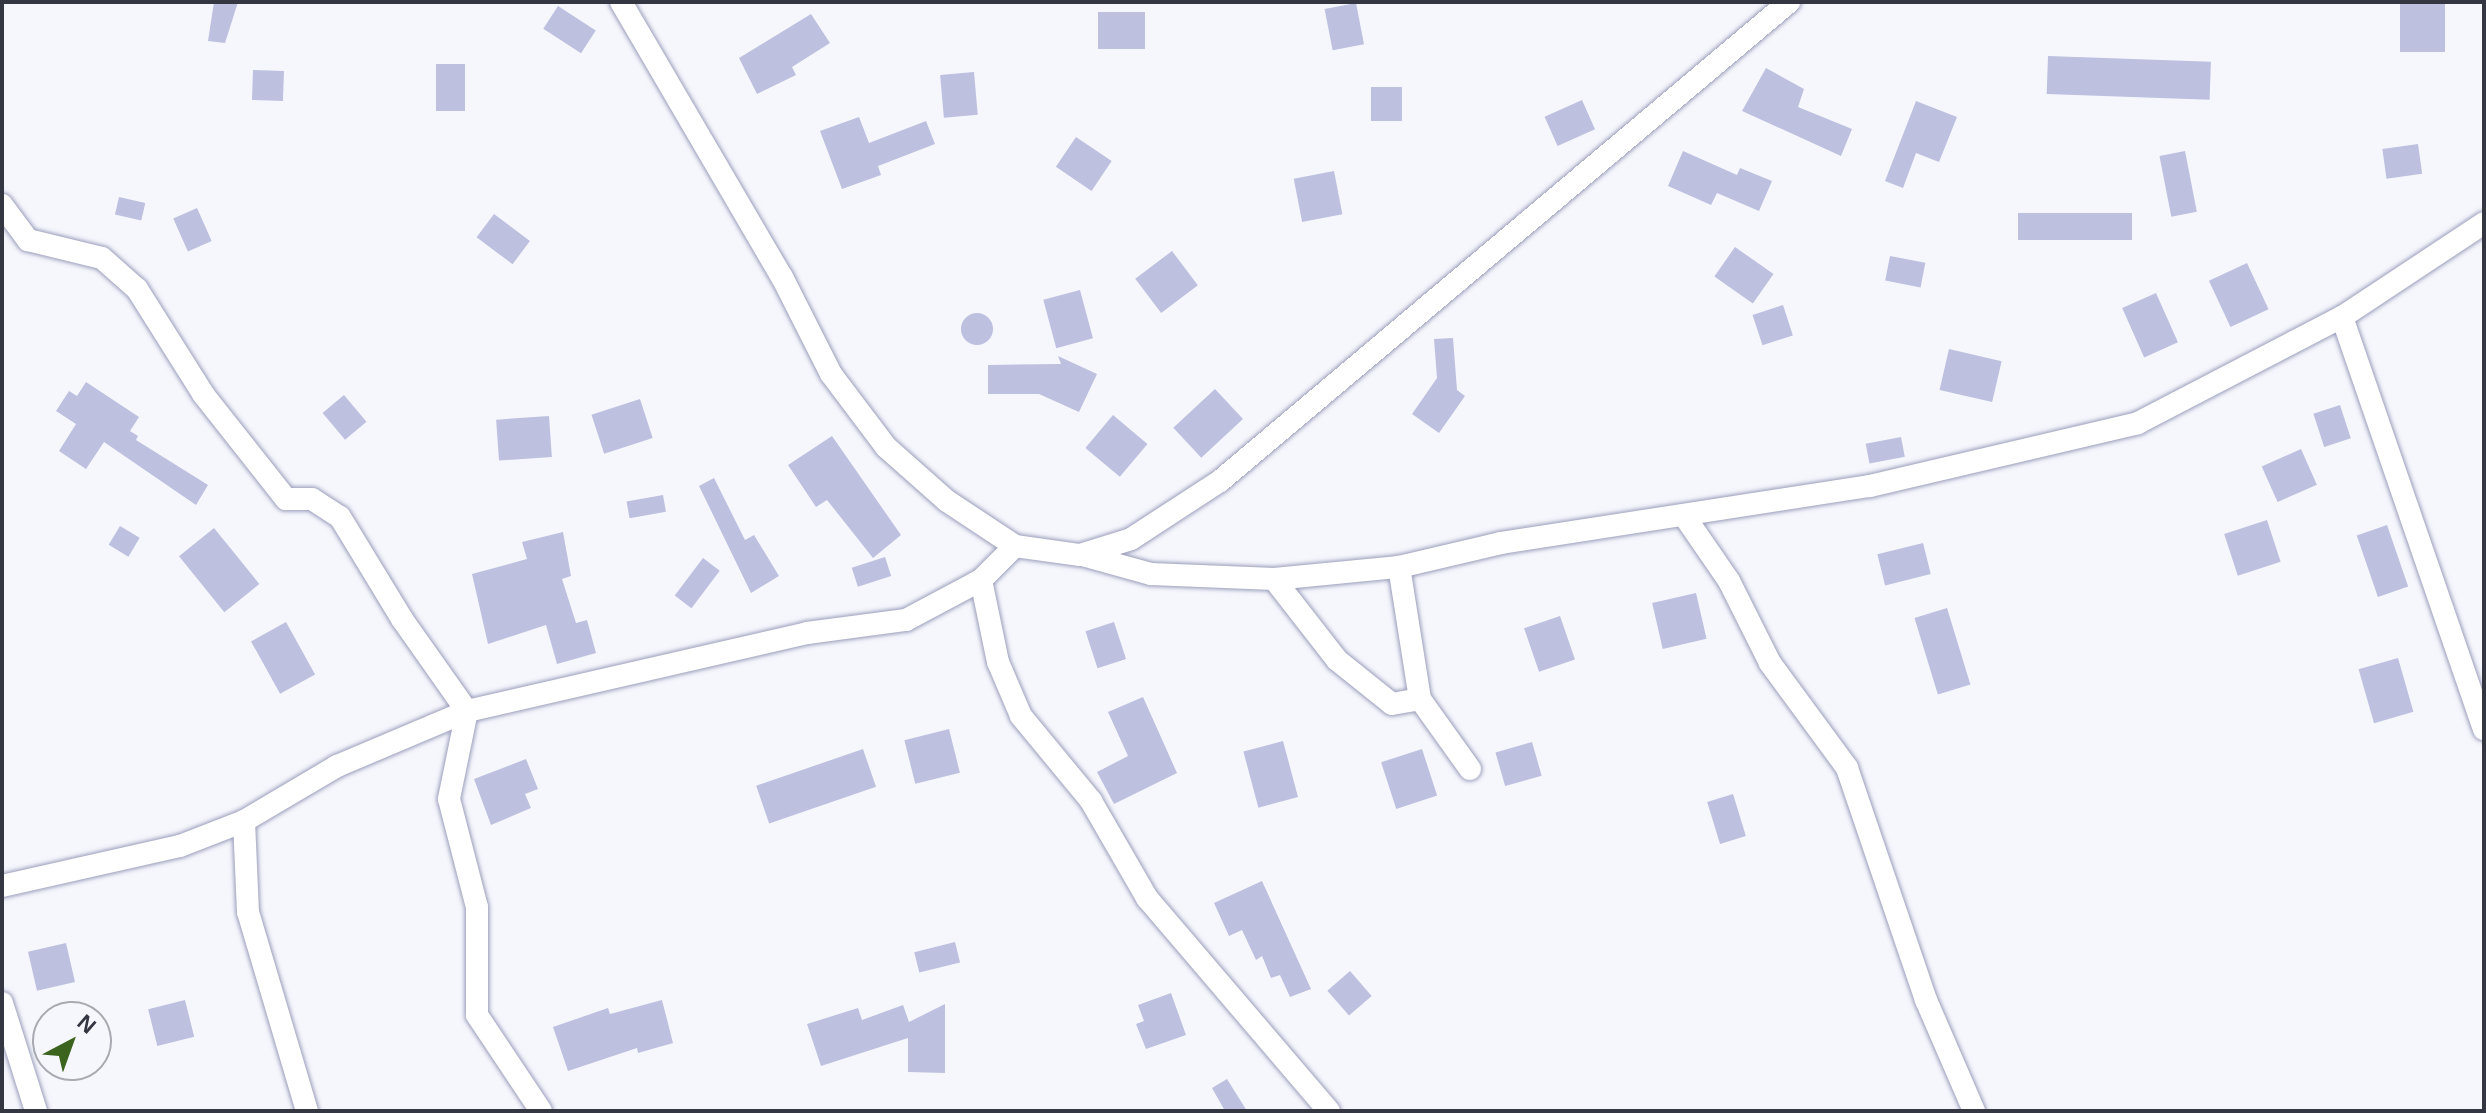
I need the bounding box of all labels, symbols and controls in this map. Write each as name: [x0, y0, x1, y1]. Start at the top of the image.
north arrow: [32, 1001, 112, 1081]
text: N: [73, 1009, 101, 1039]

